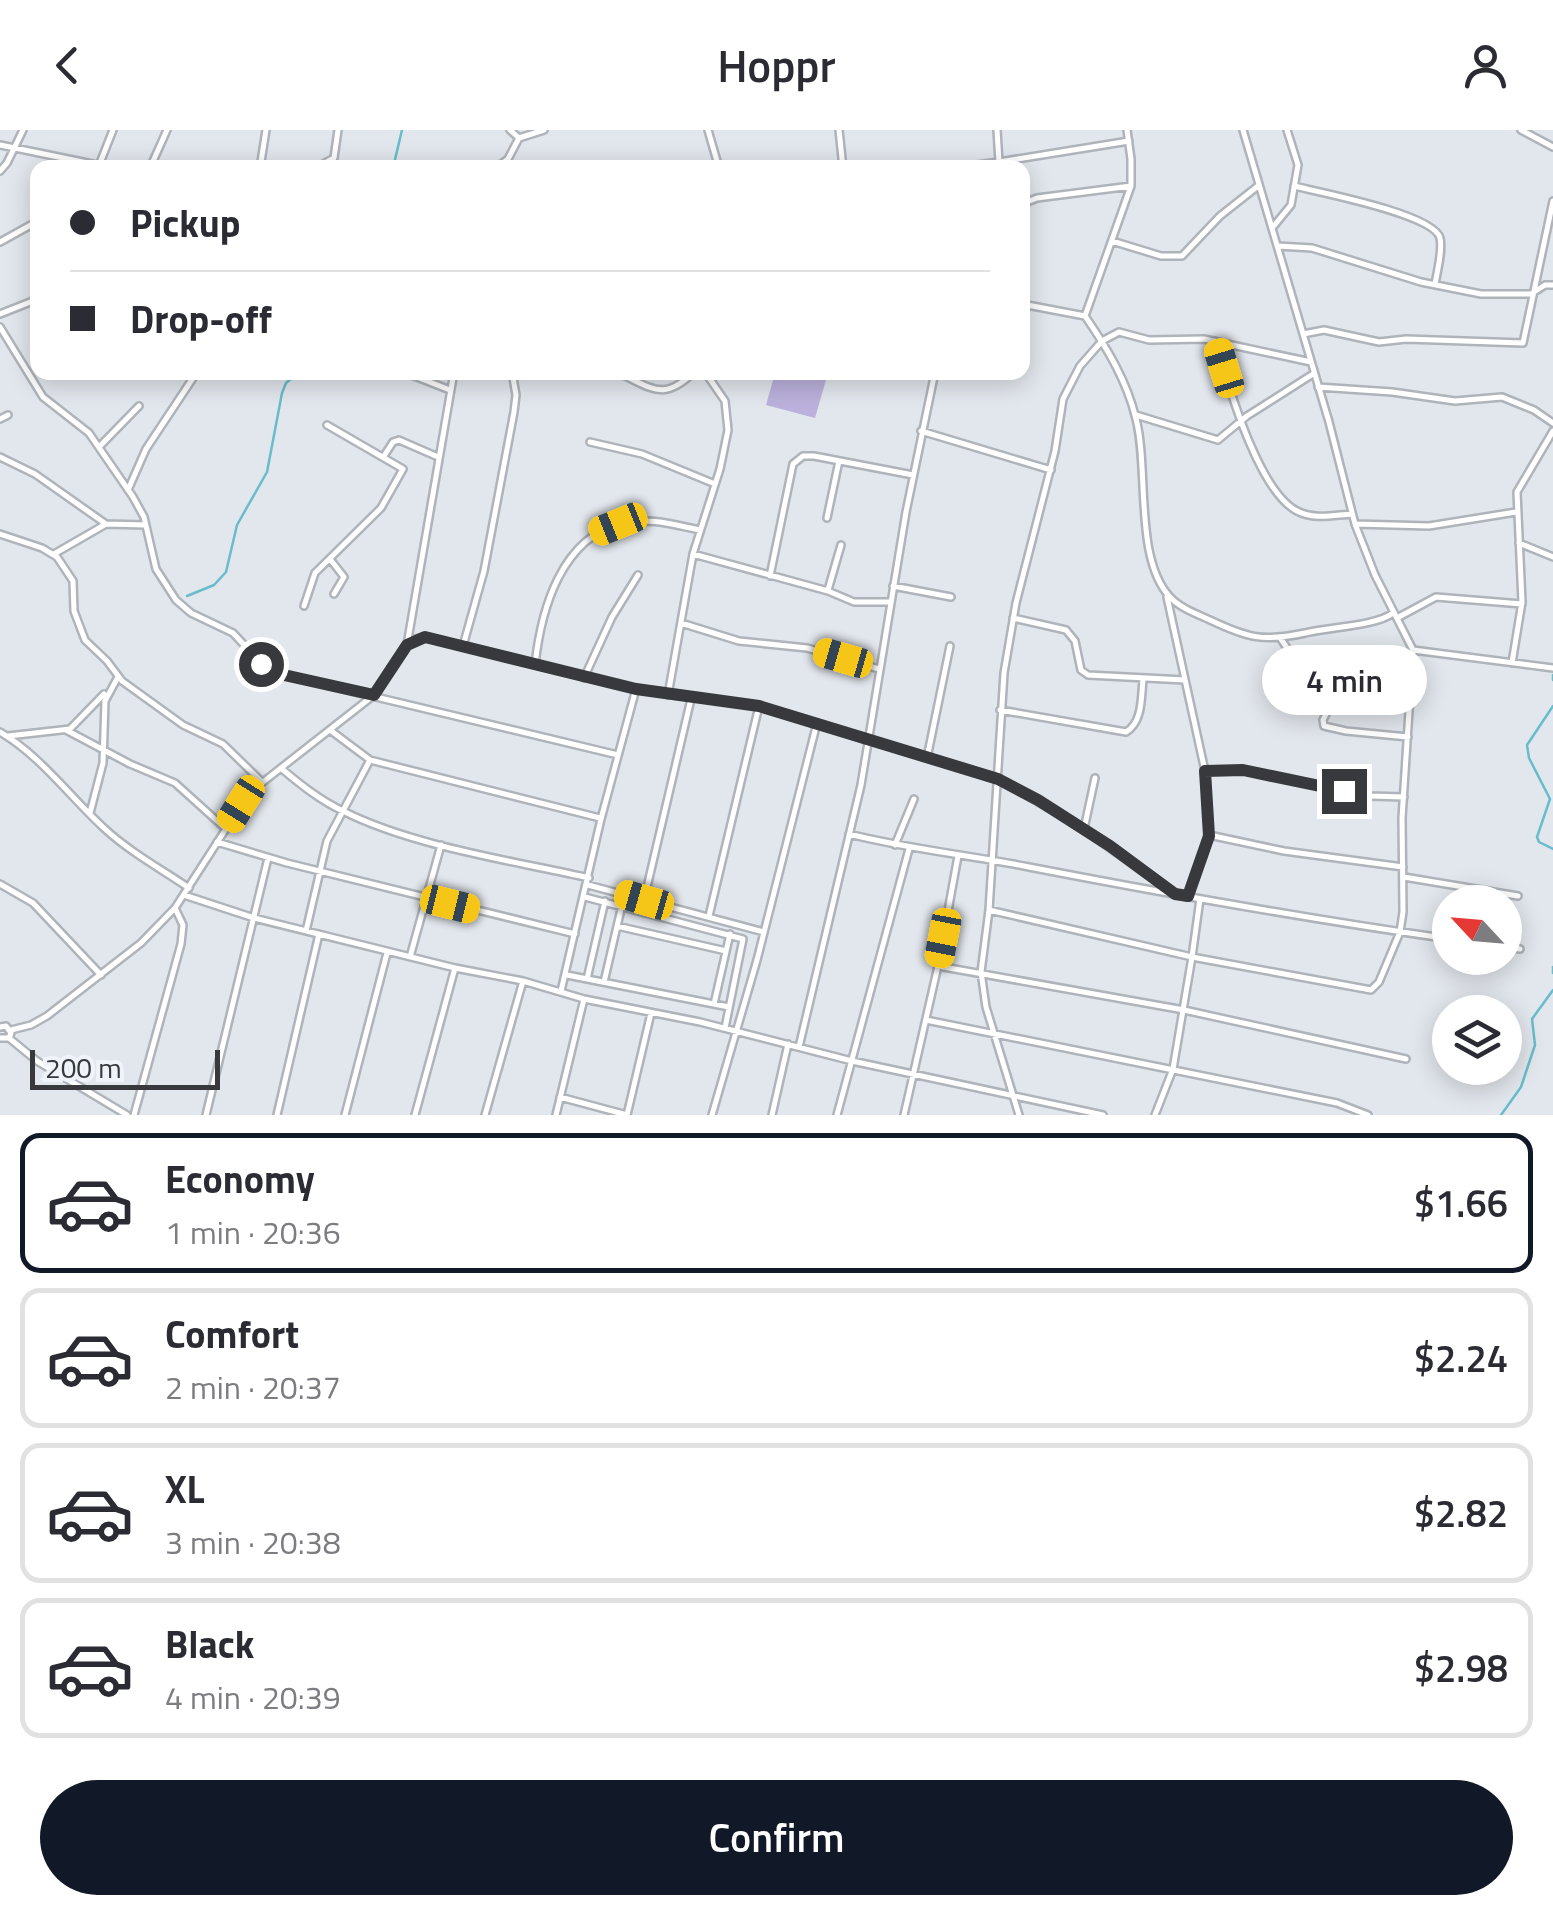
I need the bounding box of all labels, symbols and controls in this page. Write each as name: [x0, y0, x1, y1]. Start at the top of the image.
text: Hoppr: [717, 31, 836, 99]
icon: back: [40, 38, 95, 93]
icon: person: [1458, 38, 1513, 93]
text: Pickup: [130, 194, 240, 252]
text: Drop-off: [130, 290, 272, 348]
car: [1201, 335, 1247, 401]
car: [585, 499, 651, 549]
car: [810, 635, 876, 681]
route start: [239, 642, 284, 687]
callout: 4 min: [1262, 646, 1426, 716]
text: 4 min: [1306, 656, 1383, 704]
route end: [1322, 769, 1367, 814]
car: [212, 771, 270, 837]
car: [611, 877, 677, 923]
car: [417, 882, 483, 926]
north arrow: [1432, 885, 1522, 975]
map controls: [1432, 885, 1522, 1085]
car: [923, 906, 963, 970]
button: layers: [1432, 995, 1522, 1085]
scale bar: [30, 1045, 220, 1090]
text: 200 m: [45, 1046, 122, 1089]
text: Economy: [165, 1150, 315, 1208]
icon: car: [45, 1158, 135, 1248]
text: $1.66: [1414, 1174, 1508, 1232]
text: 1 min · 20:36: [165, 1208, 341, 1256]
text: Comfort: [165, 1305, 299, 1363]
icon: car: [45, 1313, 135, 1403]
text: $2.24: [1414, 1329, 1508, 1387]
text: 2 min · 20:37: [165, 1363, 341, 1411]
text: XL: [165, 1460, 205, 1518]
icon: car: [45, 1468, 135, 1558]
text: $2.82: [1414, 1484, 1508, 1542]
text: 3 min · 20:38: [165, 1518, 341, 1566]
text: Black: [165, 1615, 254, 1673]
icon: car: [45, 1623, 135, 1713]
text: $2.98: [1414, 1639, 1508, 1697]
text: 4 min · 20:39: [165, 1673, 341, 1721]
button: Confirm: [40, 1780, 1513, 1895]

